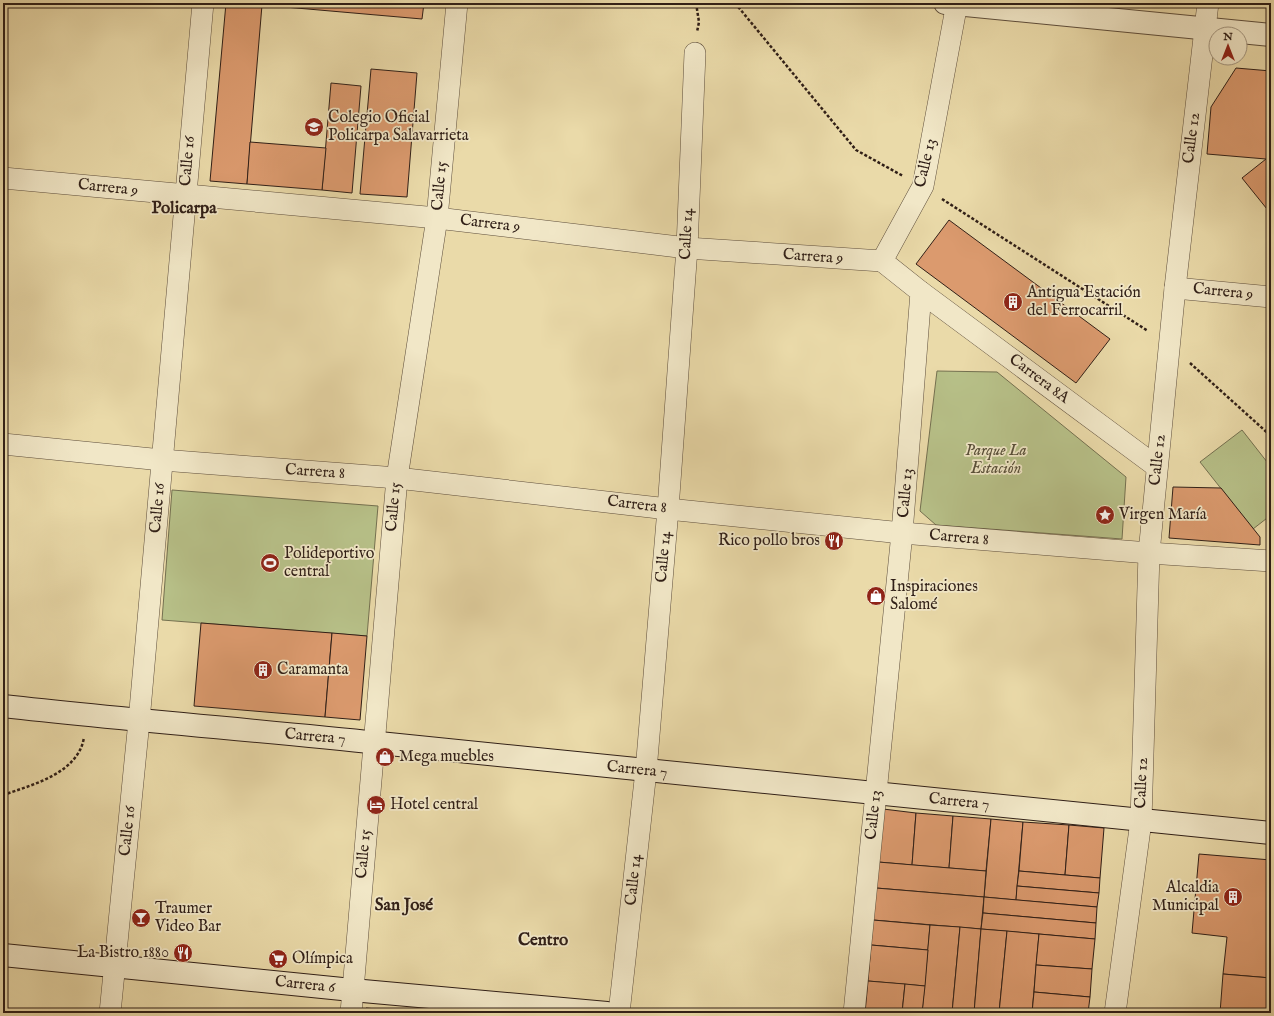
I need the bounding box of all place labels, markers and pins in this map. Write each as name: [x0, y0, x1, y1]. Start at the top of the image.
place label: Colegio Oficial Policarpa Salavarrieta: [328, 108, 469, 146]
school or university icon: Colegio Oficial Policarpa Salavarrieta: [303, 116, 325, 138]
place label: Antigua Estación del Ferrocarril: [1026, 283, 1141, 321]
building icon: Antigua Estación del Ferrocarril: [1002, 291, 1024, 313]
place icon: Virgen María: [1094, 504, 1116, 526]
place label: Virgen María: [1118, 505, 1207, 525]
restaurant icon: Rico pollo bros: [823, 530, 845, 552]
place label: Rico pollo bros: [718, 531, 820, 551]
place label: Polideportivo central: [284, 544, 375, 582]
sports icon: Polideportivo central: [259, 552, 281, 574]
place label: Inspiraciones Salomé: [890, 577, 978, 615]
shop icon: Inspiraciones Salomé: [865, 585, 887, 607]
building icon: Caramanta: [252, 659, 274, 681]
place label: Caramanta: [277, 660, 348, 680]
shop icon: Mega muebles: [374, 746, 396, 768]
place label: Mega muebles: [399, 747, 494, 767]
hotel icon: Hotel central: [365, 794, 387, 816]
place label: Hotel central: [390, 795, 479, 815]
place label: Alcaldia Municipal: [1152, 878, 1220, 916]
building icon: Alcaldia Municipal: [1222, 886, 1244, 908]
place label: Traumer Video Bar: [154, 899, 221, 937]
bar icon: Traumer Video Bar: [130, 907, 152, 929]
restaurant icon: La Bistro 1880: [172, 942, 194, 964]
place label: La Bistro 1880: [77, 943, 169, 963]
supermarket icon: Olímpica: [267, 948, 289, 970]
place label: Olímpica: [292, 949, 353, 969]

